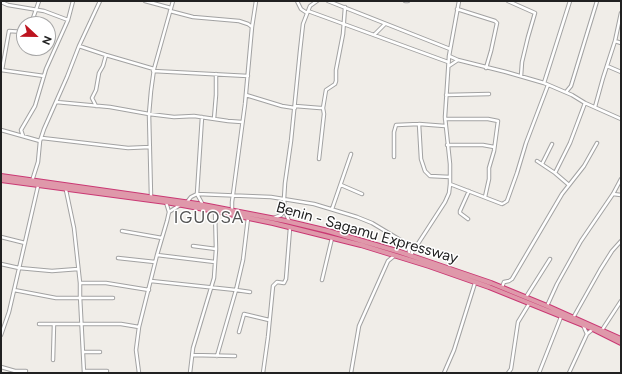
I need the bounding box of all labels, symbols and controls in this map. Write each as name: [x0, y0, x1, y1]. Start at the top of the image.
north arrow: [16, 16, 56, 56]
text: N: [39, 34, 54, 47]
street label: Benin - Sagamu Expressway: [274, 198, 460, 268]
district label: IGUOSA: [174, 208, 244, 228]

